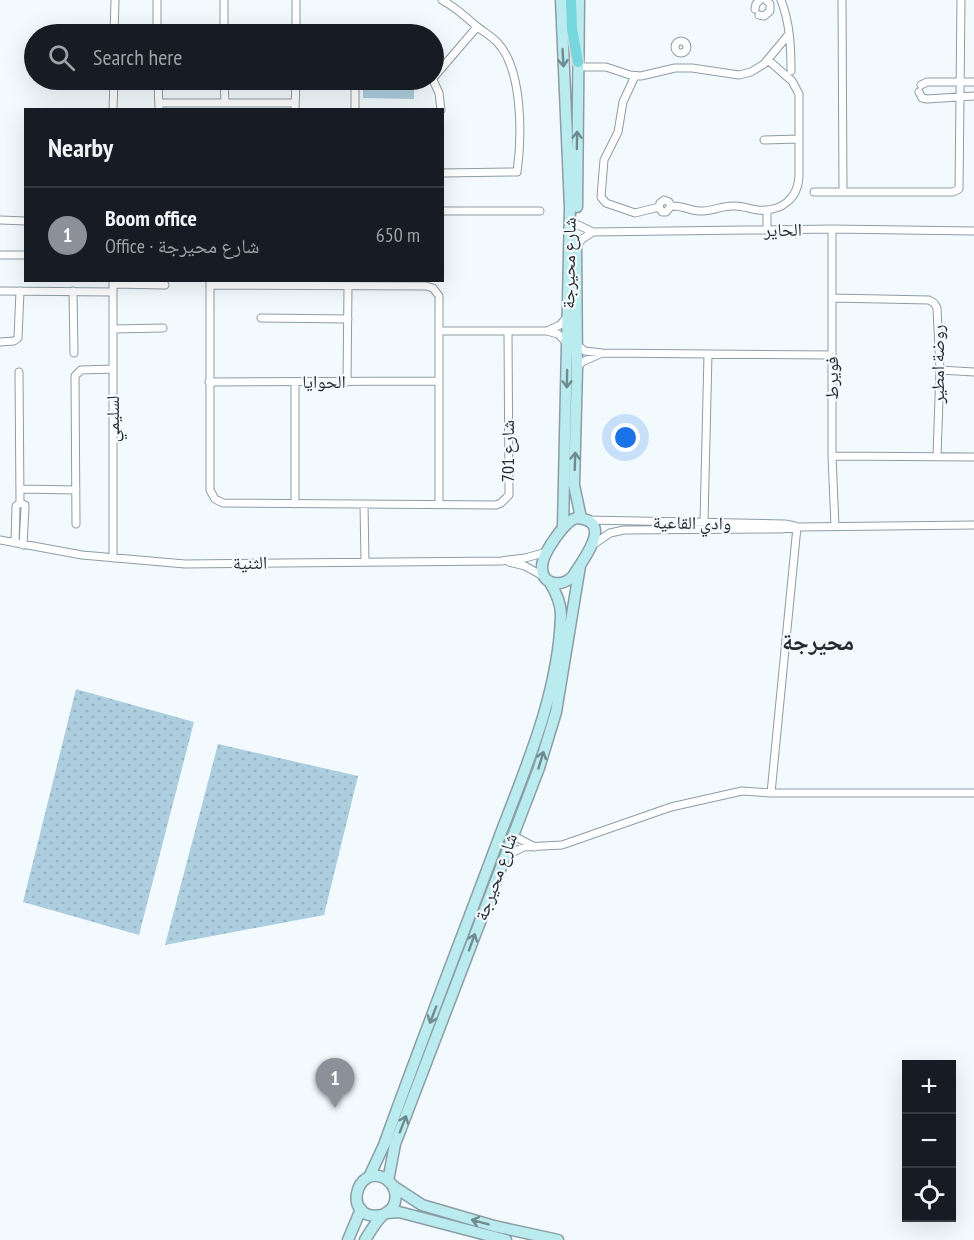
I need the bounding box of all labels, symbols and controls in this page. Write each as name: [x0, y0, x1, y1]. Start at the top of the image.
search box: [24, 24, 444, 90]
icon: search: [45, 41, 78, 74]
text: Search here: [93, 43, 182, 71]
one-way arrow: [558, 48, 569, 68]
one-way arrow: [571, 130, 583, 150]
text: Nearby: [48, 131, 113, 164]
text: Boom office: [105, 204, 197, 232]
street label: شارع محيرجة: [556, 217, 581, 309]
street label: الحاير: [763, 218, 802, 241]
text: 1: [63, 222, 72, 248]
text: 650 m: [376, 222, 420, 248]
text: Office · شارع محيرجة: [105, 233, 259, 259]
street label: روضة امطير: [926, 324, 949, 405]
street label: فويرط: [820, 356, 843, 400]
one-way arrow: [561, 369, 572, 389]
street label: الحوايا: [302, 370, 346, 393]
street label: لسليمي: [101, 396, 128, 442]
street label: شارع 701: [496, 420, 519, 482]
your location: [611, 423, 640, 452]
one-way arrow: [569, 451, 581, 471]
street label: وادي القاعية: [653, 510, 731, 538]
street label: الثنية: [233, 551, 267, 574]
district label: محيرجة: [782, 626, 854, 657]
one-way arrow: [536, 751, 547, 770]
street label: شارع محيرجة: [469, 830, 522, 924]
one-way arrow: [468, 933, 479, 952]
one-way arrow: [427, 1005, 438, 1024]
pin: 1: [316, 1058, 354, 1108]
map controls: [902, 1060, 956, 1222]
button: +: [902, 1060, 956, 1114]
button: −: [902, 1114, 956, 1168]
one-way arrow: [398, 1116, 409, 1134]
button: locate: [902, 1168, 956, 1222]
one-way arrow: [471, 1216, 490, 1227]

